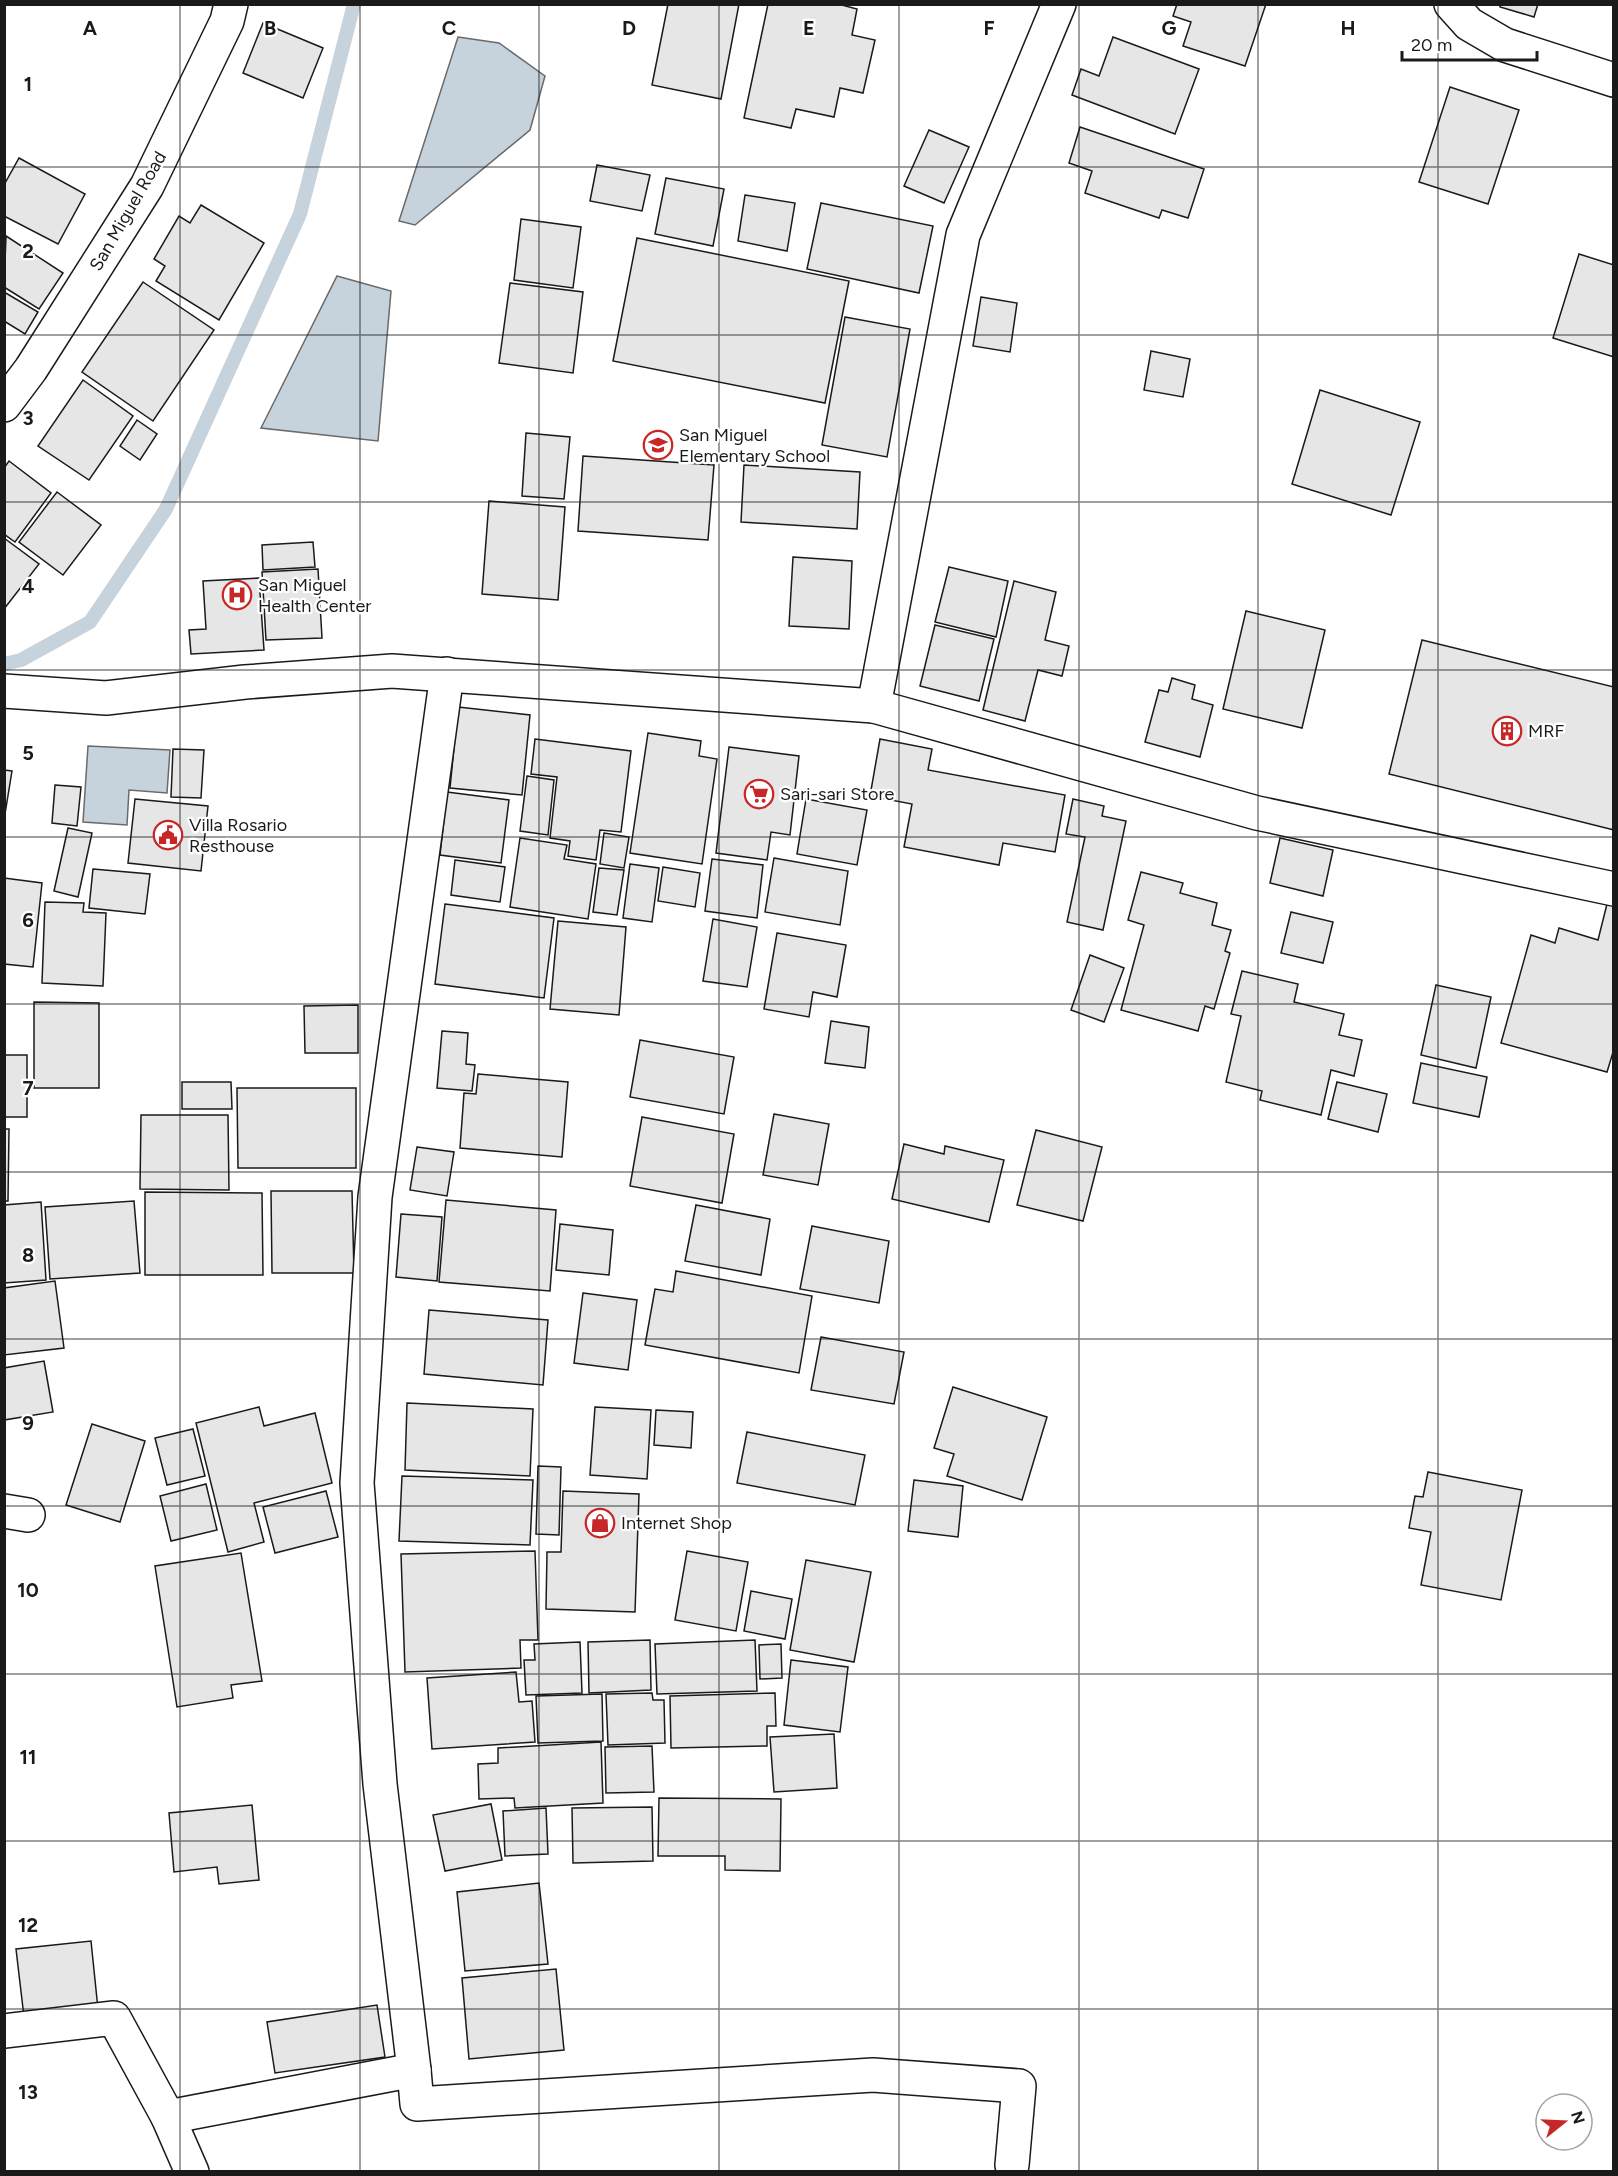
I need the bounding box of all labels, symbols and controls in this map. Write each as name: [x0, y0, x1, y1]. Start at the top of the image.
text: A: [83, 16, 98, 40]
text: B: [264, 16, 276, 40]
text: C: [442, 16, 456, 40]
text: D: [622, 16, 636, 40]
text: E: [803, 16, 815, 40]
text: F: [983, 16, 995, 40]
text: G: [1162, 16, 1177, 40]
text: H: [1341, 16, 1356, 40]
scale bar: [1402, 24, 1537, 62]
text: 20 m: [1411, 34, 1452, 56]
text: 1: [24, 72, 32, 96]
street label: San Miguel Road: [85, 147, 171, 275]
text: 2: [22, 239, 34, 263]
text: 3: [22, 406, 34, 430]
place label: San Miguel Elementary School: [679, 424, 830, 467]
school or university icon: San Miguel Elementary School: [642, 429, 674, 461]
text: 4: [22, 574, 35, 598]
place label: San Miguel Health Center: [258, 574, 371, 617]
hospital icon: San Miguel Health Center: [221, 579, 253, 611]
building icon: MRF: [1491, 715, 1523, 747]
place label: MRF: [1528, 720, 1564, 742]
text: 5: [22, 741, 34, 765]
supermarket icon: Sari-sari Store: [743, 778, 775, 810]
place label: Sari-sari Store: [780, 783, 895, 805]
place label: Villa Rosario Resthouse: [189, 814, 287, 857]
public building icon: Villa Rosario Resthouse: [152, 819, 184, 851]
text: 6: [22, 908, 34, 932]
text: 7: [22, 1076, 34, 1100]
text: 8: [22, 1243, 34, 1267]
text: 9: [22, 1411, 34, 1435]
shop icon: Internet Shop: [584, 1507, 616, 1539]
place label: Internet Shop: [621, 1512, 732, 1534]
text: 10: [17, 1578, 39, 1602]
text: 11: [20, 1745, 36, 1769]
text: 12: [18, 1913, 38, 1937]
text: 13: [18, 2080, 38, 2104]
north arrow: [1534, 2092, 1594, 2152]
text: N: [1567, 2109, 1589, 2126]

